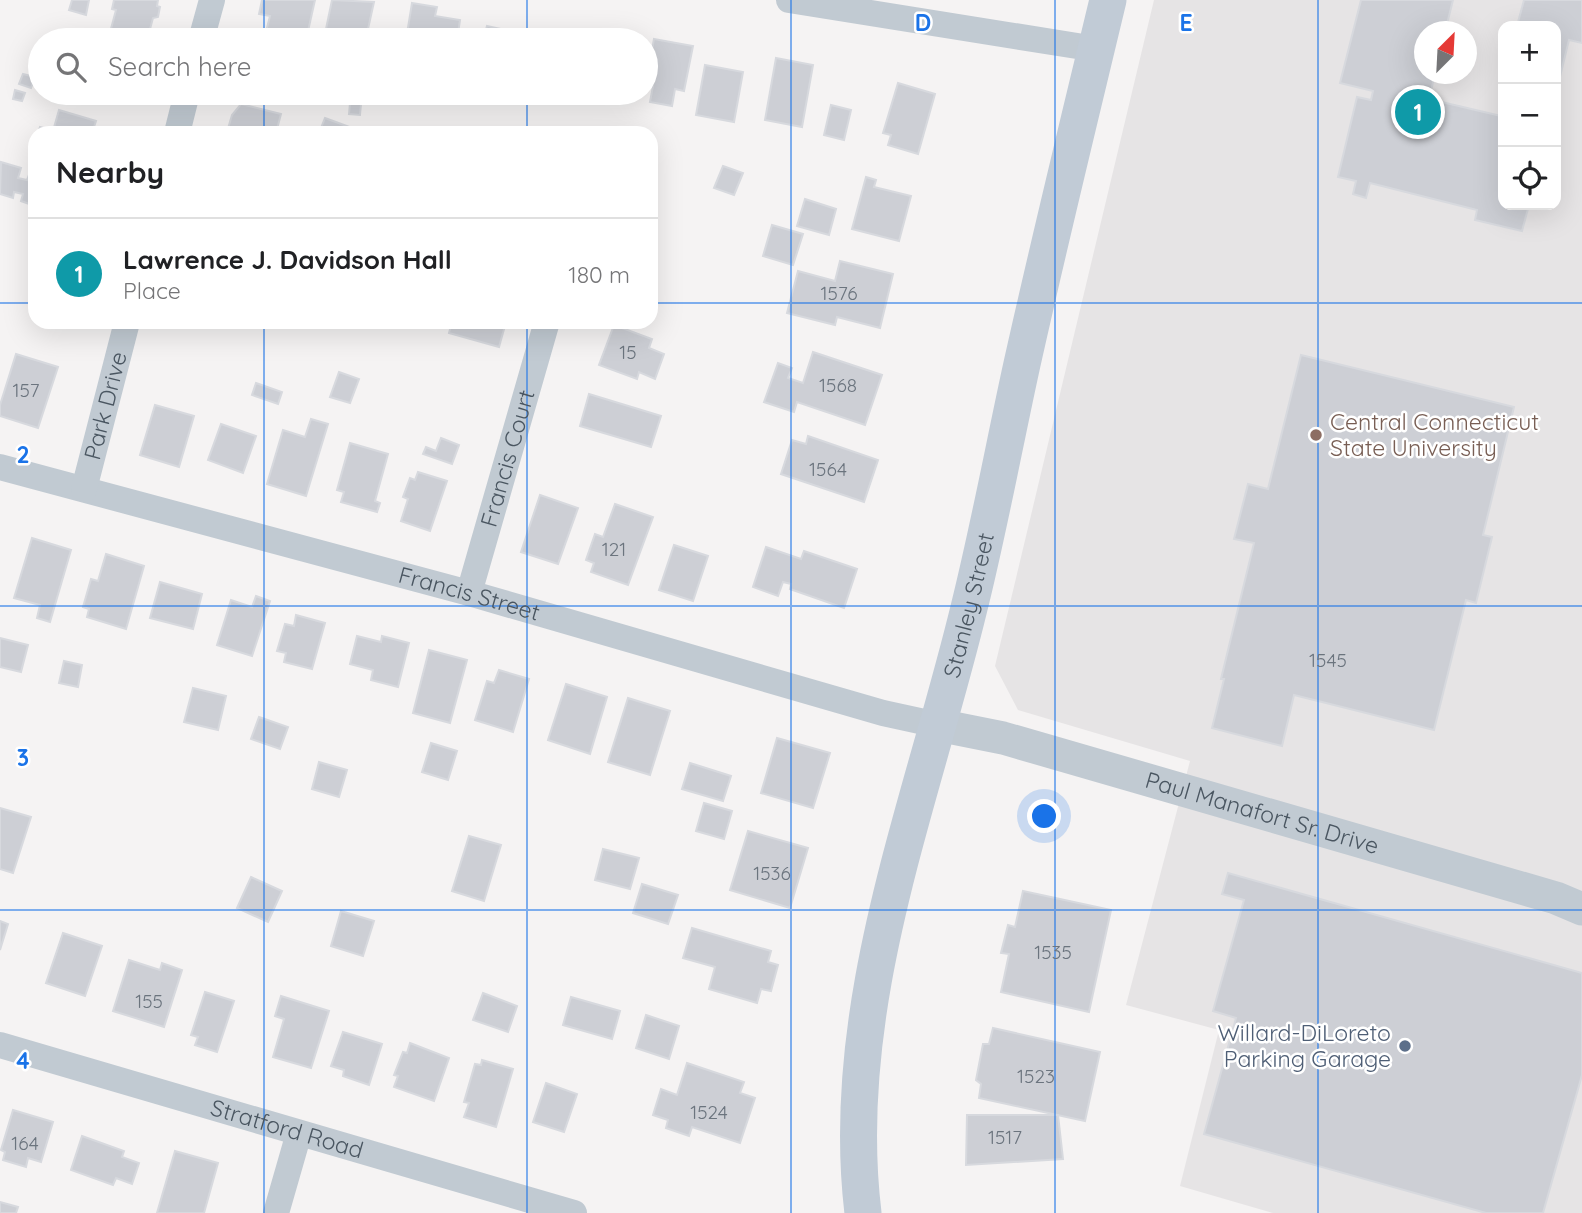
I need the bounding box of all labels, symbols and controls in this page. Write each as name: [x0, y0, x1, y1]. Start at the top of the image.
text: D: [915, 8, 931, 37]
text: E: [1179, 8, 1193, 37]
north arrow: [1414, 21, 1477, 84]
map controls: [1498, 21, 1561, 210]
button: +: [1498, 21, 1561, 84]
search box: [28, 28, 658, 105]
icon: search: [52, 48, 90, 86]
text: Search here: [108, 50, 252, 83]
button: −: [1498, 84, 1561, 147]
pin: 1: [1395, 86, 1441, 138]
button: locate: [1498, 147, 1561, 210]
text: Nearby: [56, 153, 164, 191]
text: Lawrence J. Davidson Hall: [123, 243, 452, 276]
text: 1: [75, 260, 83, 289]
text: 180 m: [568, 260, 630, 289]
text: Place: [123, 276, 181, 305]
house number: 1576: [821, 281, 857, 305]
house number: 15: [619, 340, 637, 364]
street label: Park Drive: [77, 349, 133, 463]
house number: 1568: [819, 373, 857, 397]
house number: 157: [12, 378, 40, 402]
street label: Francis Court: [474, 386, 541, 530]
place label: Central Connecticut State University: [1330, 407, 1539, 462]
marker: Central Connecticut State University: [1308, 427, 1324, 443]
text: 2: [16, 440, 30, 469]
house number: 1564: [809, 457, 847, 481]
street label: Stanley Street: [937, 530, 1000, 681]
house number: 121: [602, 537, 626, 561]
street label: Francis Street: [395, 560, 544, 627]
house number: 1545: [1309, 648, 1347, 672]
text: 3: [17, 743, 29, 772]
street label: Paul Manafort Sr. Drive: [1142, 765, 1382, 860]
your location: [1027, 799, 1061, 833]
house number: 1536: [753, 861, 791, 885]
house number: 1535: [1034, 940, 1072, 964]
house number: 155: [135, 989, 163, 1013]
place label: Willard-DiLoreto Parking Garage: [1218, 1018, 1391, 1073]
marker: Willard-DiLoreto Parking Garage: [1397, 1038, 1413, 1054]
text: 4: [16, 1046, 30, 1075]
house number: 1523: [1017, 1064, 1055, 1088]
street label: Stratford Road: [207, 1092, 367, 1165]
house number: 1524: [690, 1100, 728, 1124]
house number: 1517: [988, 1125, 1022, 1149]
house number: 164: [11, 1131, 39, 1155]

